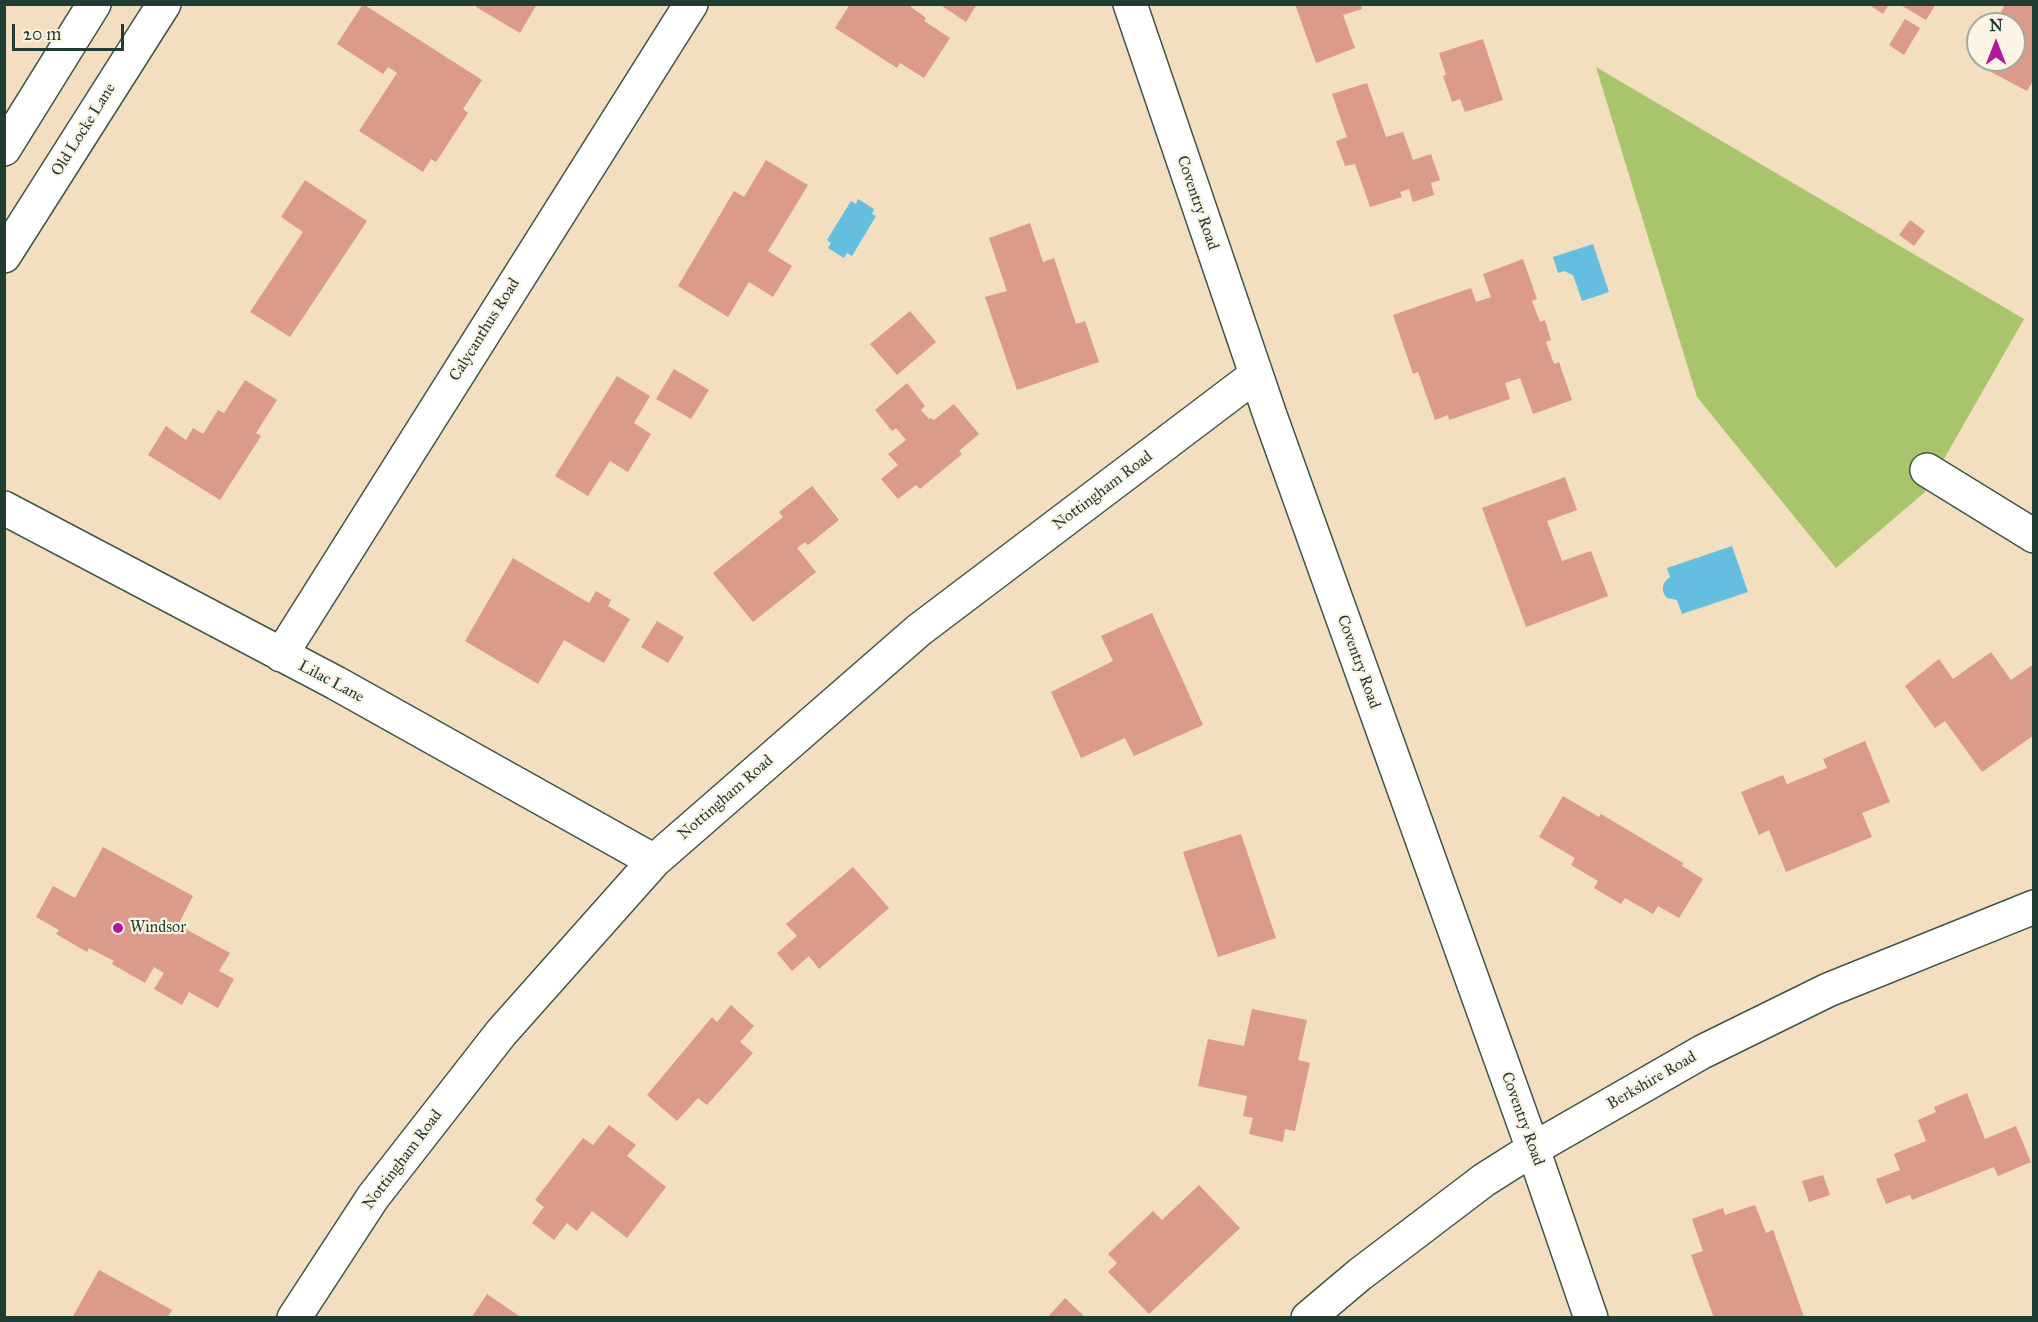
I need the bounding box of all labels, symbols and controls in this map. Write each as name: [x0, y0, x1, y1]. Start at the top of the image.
scale bar: [15, 12, 128, 50]
north arrow: [1966, 12, 2026, 72]
text: N: [1989, 16, 2003, 35]
text: 20 m: [23, 23, 61, 45]
street label: Old Locke Lane: [48, 80, 120, 180]
street label: Coventry Road: [1172, 153, 1222, 253]
street label: Calycanthus Road: [446, 275, 524, 385]
street label: Nottingham Road: [1049, 447, 1157, 535]
street label: Coventry Road: [1332, 612, 1384, 712]
street label: Lilac Lane: [295, 657, 367, 707]
street label: Nottingham Road: [674, 751, 778, 845]
place label: Windsor: [130, 918, 186, 938]
marker: Windsor: [111, 921, 125, 935]
street label: Berkshire Road: [1604, 1048, 1700, 1114]
street label: Coventry Road: [1496, 1069, 1548, 1169]
street label: Nottingham Road: [359, 1106, 447, 1214]

